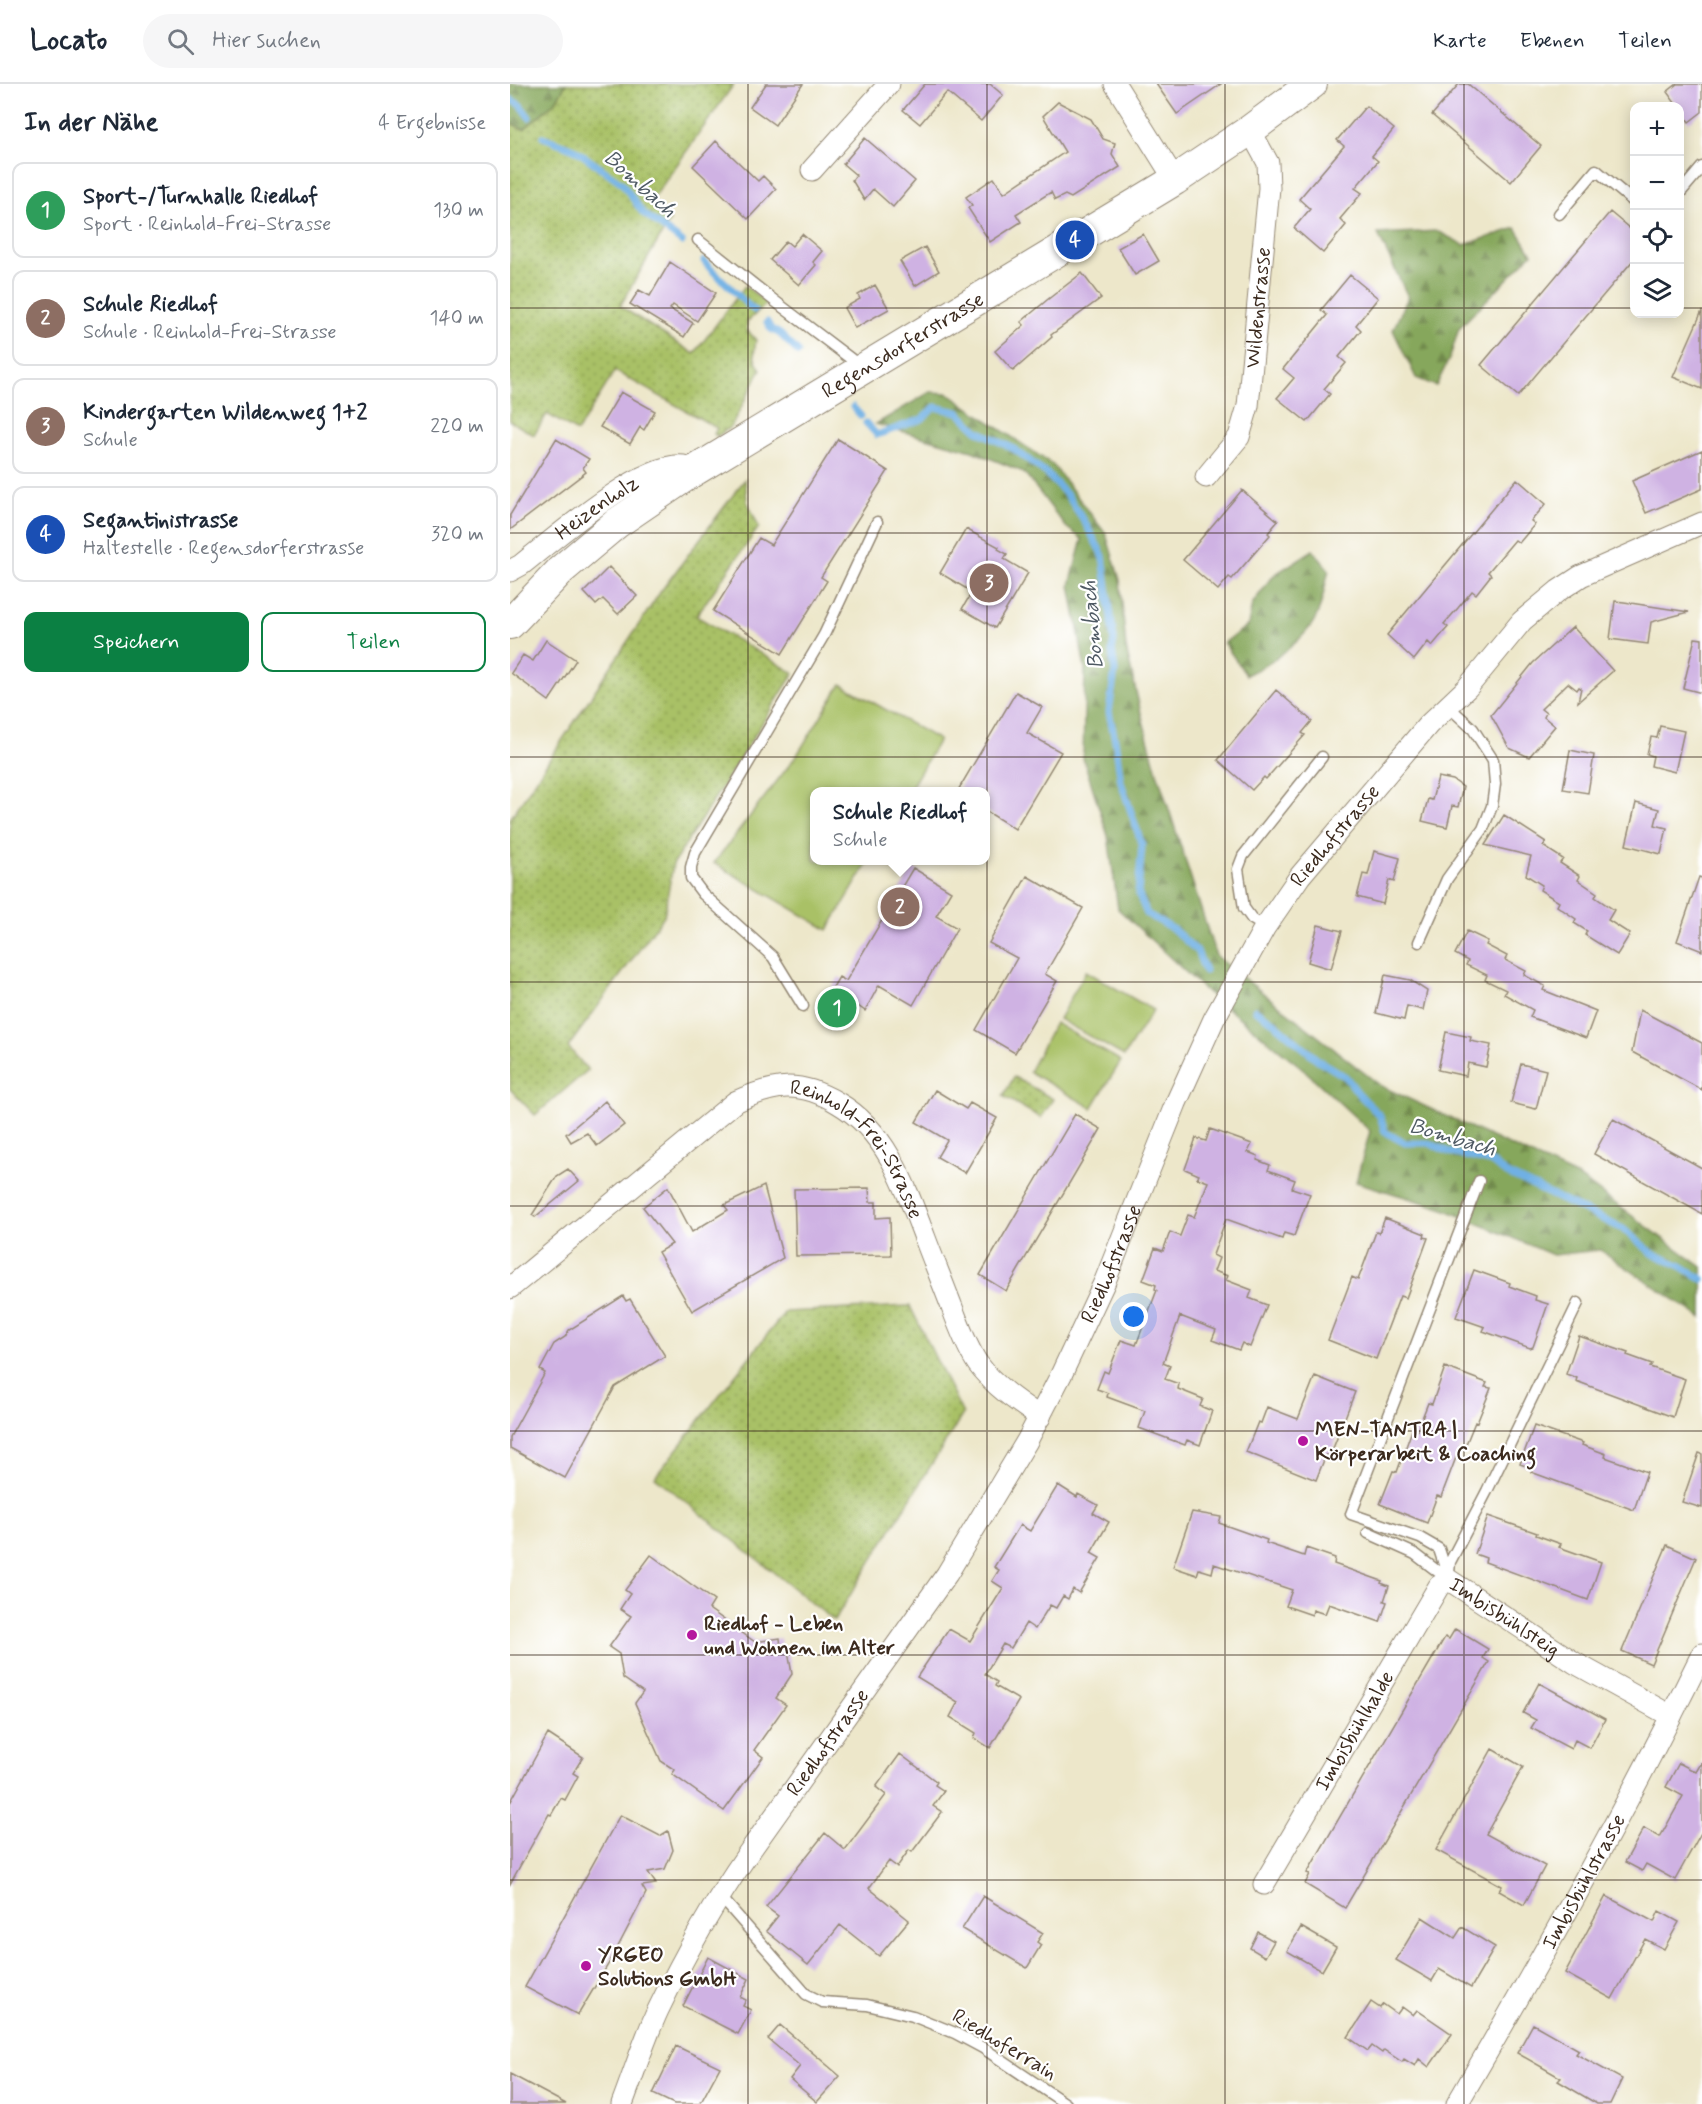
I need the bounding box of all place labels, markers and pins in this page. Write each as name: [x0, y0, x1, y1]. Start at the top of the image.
pin: 4: [1056, 218, 1094, 262]
pin: 3: [970, 560, 1008, 606]
pin: 2: [880, 884, 920, 930]
pin: 1: [818, 986, 856, 1030]
place label: MEN-TANTRA | Körperarbeit & Coaching: [1315, 1416, 1536, 1470]
marker: MEN-TANTRA | Körperarbeit & Coaching: [1296, 1434, 1310, 1448]
place label: Riedhof - Leben und Wohnen im Alter: [704, 1610, 895, 1662]
marker: Riedhof - Leben und Wohnen im Alter: [685, 1628, 699, 1642]
place label: YRGEO Solutions GmbH: [598, 1941, 737, 1993]
marker: YRGEO Solutions GmbH: [579, 1959, 593, 1973]

